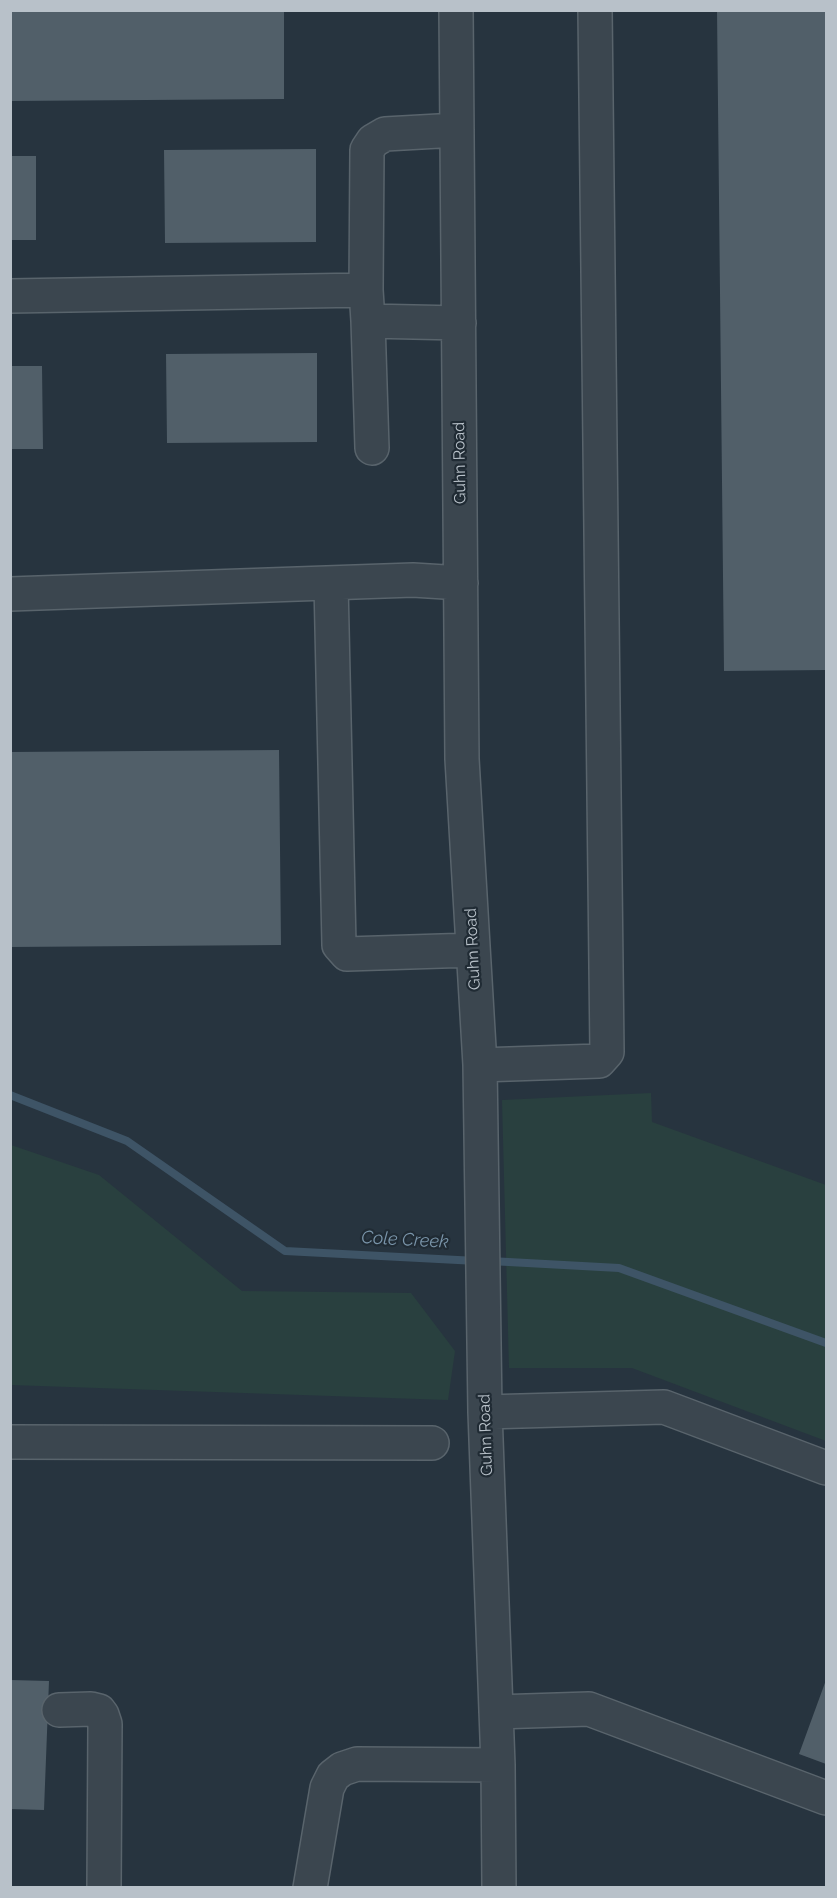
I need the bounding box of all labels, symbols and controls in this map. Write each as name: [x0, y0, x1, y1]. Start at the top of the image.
street label: Guhn Road: [450, 422, 470, 504]
street label: Guhn Road: [461, 908, 485, 990]
water label: Cole Creek: [361, 1227, 449, 1253]
street label: Guhn Road: [475, 1394, 497, 1476]

